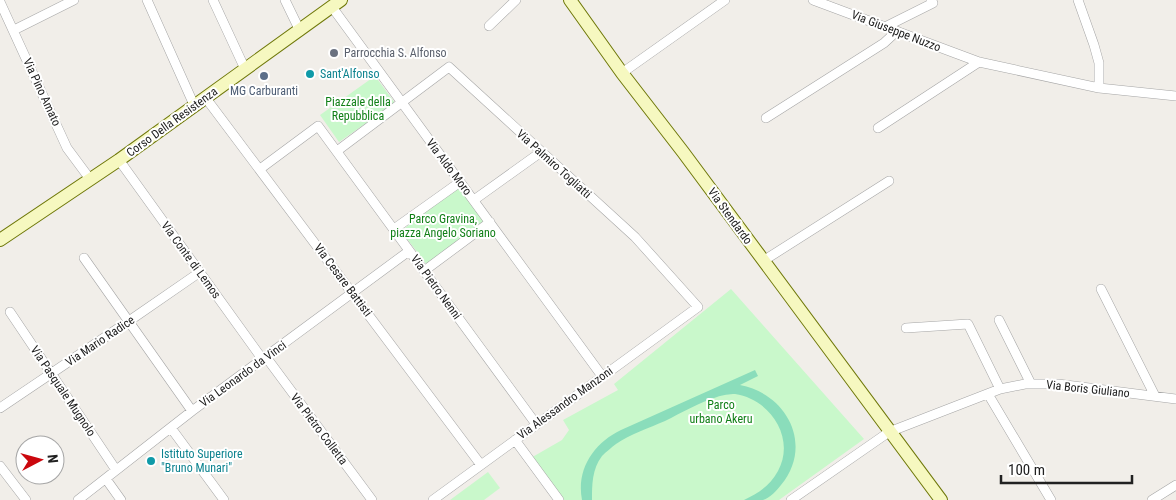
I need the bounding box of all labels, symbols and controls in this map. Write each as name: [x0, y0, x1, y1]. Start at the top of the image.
street label: Via Giuseppe Nuzzo: [849, 8, 943, 54]
place label: Parrocchia S. Alfonso: [344, 46, 447, 60]
marker: Parrocchia S. Alfonso: [328, 47, 340, 59]
street label: Via Pino Amato: [20, 56, 64, 128]
place label: Sant'Alfonso: [320, 67, 380, 81]
marker: Sant'Alfonso: [304, 68, 316, 80]
marker: MG Carburanti: [258, 70, 270, 82]
street label: Corso Della Resistenza: [124, 84, 220, 160]
place label: MG Carburanti: [230, 84, 298, 98]
park label: Piazzale della Repubblica: [325, 95, 391, 123]
street label: Via Palmiro Togliatti: [514, 127, 594, 201]
street label: Via Aldo Moro: [423, 136, 475, 198]
street label: Via Stendardo: [705, 185, 755, 247]
park label: Parco Gravina, piazza Angelo Soriano: [390, 212, 496, 240]
street label: Via Conte di Lemos: [158, 219, 224, 301]
street label: Via Cesare Battisti: [311, 241, 375, 319]
street label: Via Pietro Nenni: [408, 252, 464, 322]
street label: Via Mario Radice: [63, 313, 137, 369]
street label: Via Leonardo da Vinci: [197, 338, 289, 410]
street label: Via Pasquale Mugnolo: [28, 343, 98, 439]
street label: Via Alessandro Manzoni: [515, 364, 615, 442]
street label: Via Boris Giuliano: [1046, 378, 1130, 400]
street label: Via Pietro Colletta: [288, 391, 351, 468]
park label: Parco urbano Akeru: [689, 398, 753, 426]
north arrow: [15, 435, 65, 485]
place label: Istituto Superiore "Bruno Munari": [161, 447, 243, 475]
scale bar: [1001, 452, 1132, 484]
text: N: [45, 454, 61, 464]
marker: Istituto Superiore "Bruno Munari": [145, 455, 157, 467]
text: 100 m: [1008, 461, 1045, 479]

